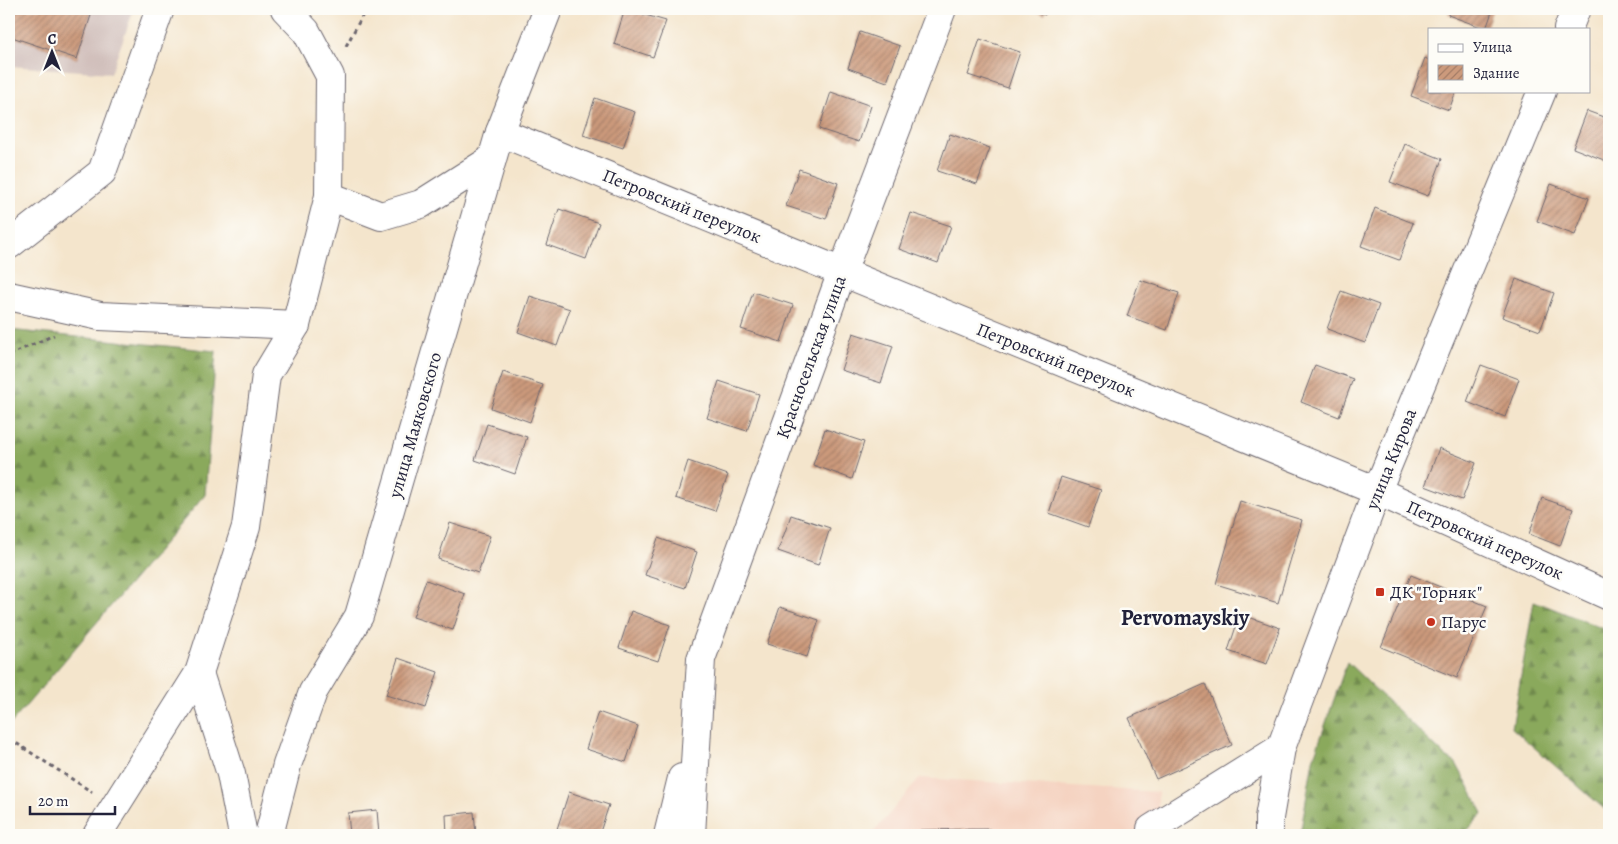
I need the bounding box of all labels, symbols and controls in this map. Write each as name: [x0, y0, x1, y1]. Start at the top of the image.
north arrow: [28, 28, 78, 78]
legend: [1428, 28, 1590, 92]
text: С: [48, 30, 57, 49]
text: Улица: [1473, 37, 1512, 57]
text: Здание: [1473, 63, 1520, 83]
street label: Петровский переулок: [599, 163, 765, 249]
street label: Красносельская улица: [770, 271, 852, 442]
street label: Петровский переулок: [973, 317, 1139, 403]
street label: улица Маяковского: [382, 349, 447, 502]
street label: улица Кирова: [1359, 404, 1422, 514]
street label: Петровский переулок: [1403, 495, 1567, 585]
place label: ДК "Горняк": [1390, 580, 1482, 604]
marker: ДК "Горняк": [1374, 586, 1386, 598]
district label: Pervomayskiy: [1121, 603, 1250, 633]
place label: Парус: [1441, 610, 1487, 634]
marker: Парус: [1425, 616, 1437, 628]
scale bar: [30, 784, 115, 816]
text: 20 m: [38, 791, 69, 811]

